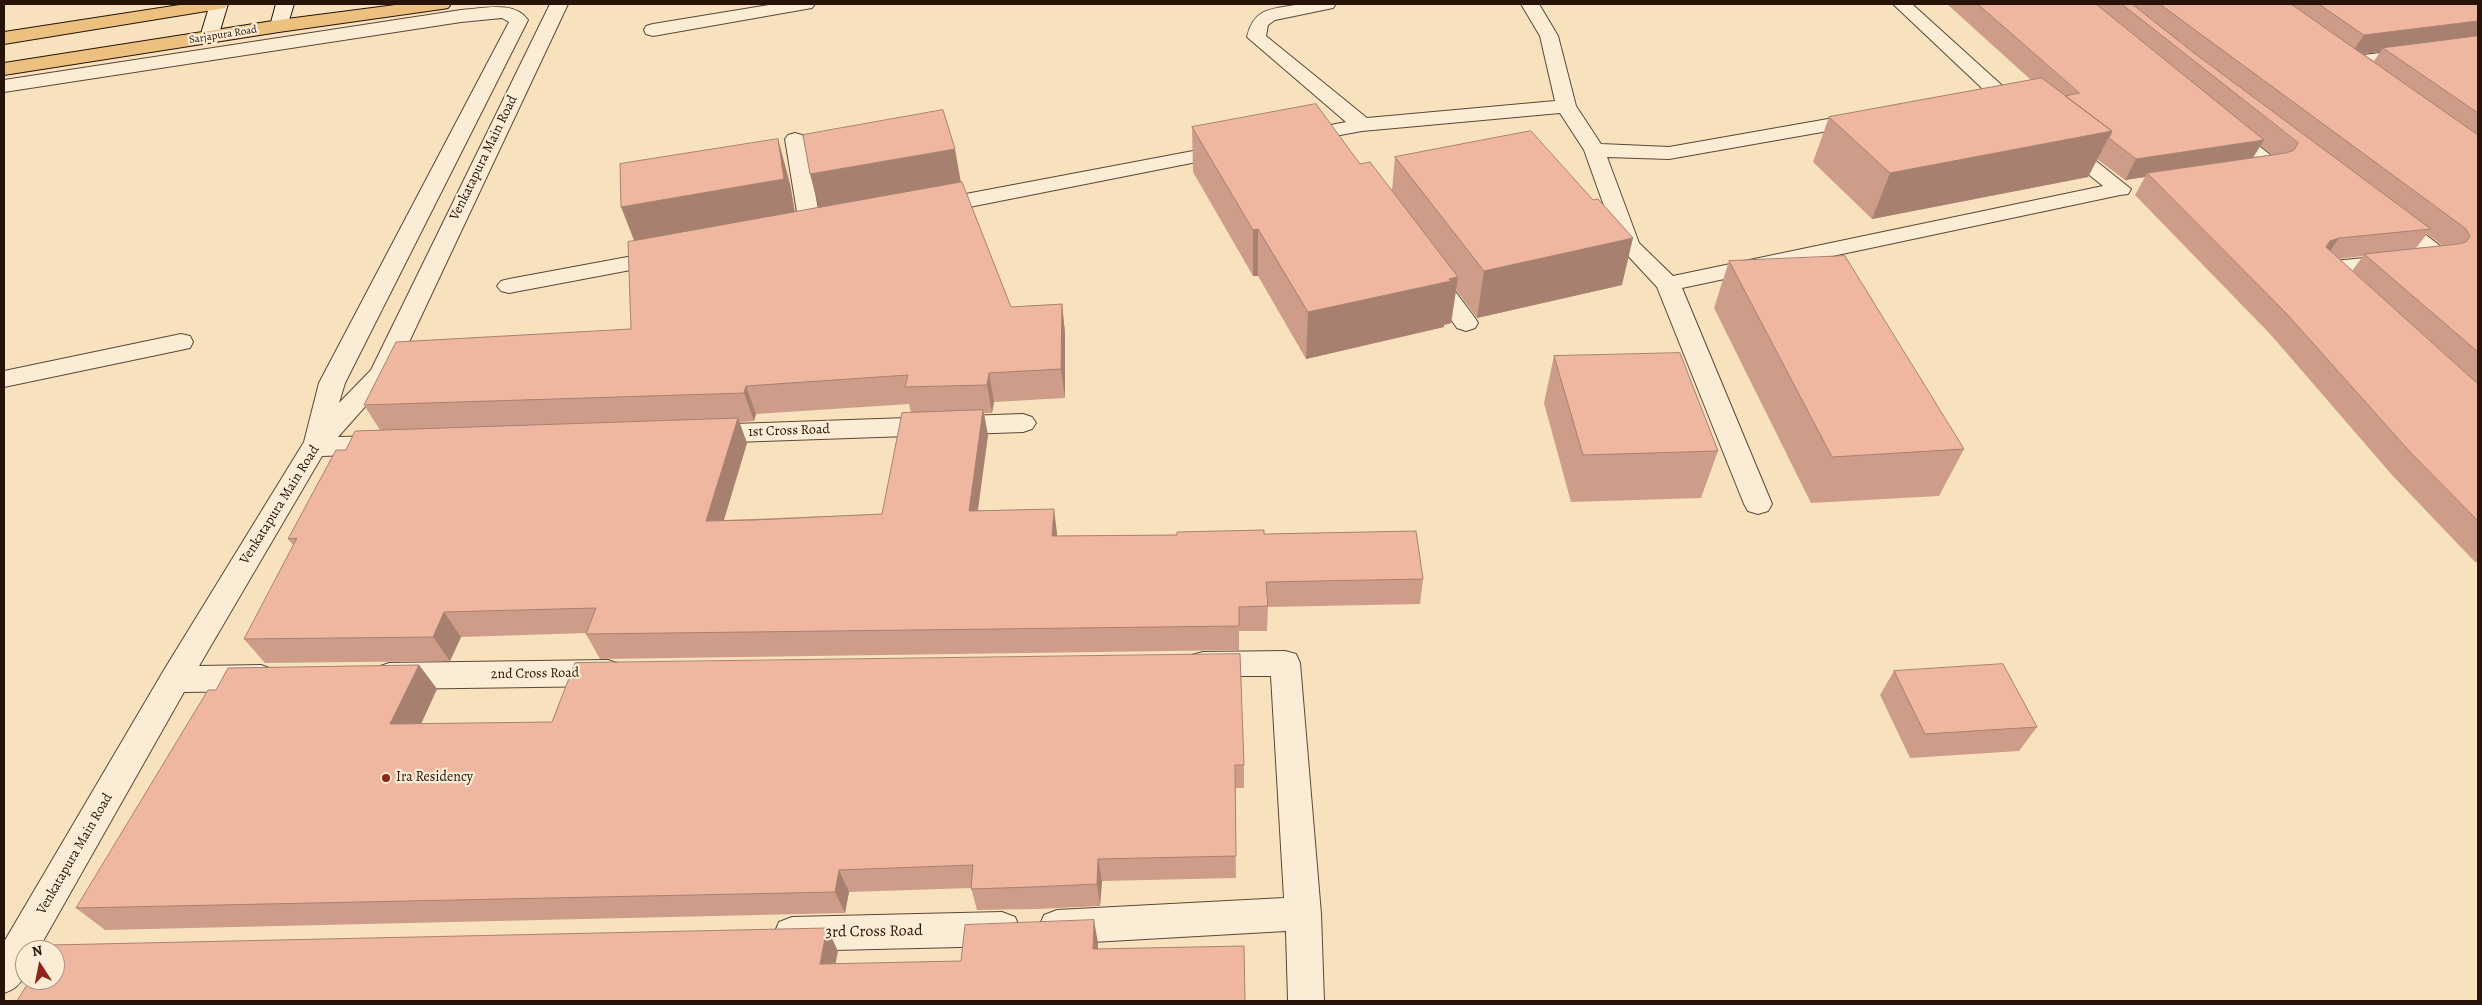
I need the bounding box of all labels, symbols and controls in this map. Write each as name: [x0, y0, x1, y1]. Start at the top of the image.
street label: Sarjapura Road: [188, 23, 258, 47]
street label: Venkatapura Main Road: [446, 93, 522, 223]
street label: 1st Cross Road: [748, 421, 830, 441]
street label: Venkatapura Main Road: [237, 442, 323, 568]
street label: 2nd Cross Road: [491, 665, 579, 683]
place label: Ira Residency: [396, 770, 473, 786]
marker: Ira Residency: [380, 772, 392, 784]
street label: Venkatapura Main Road: [33, 790, 117, 918]
street label: 3rd Cross Road: [825, 922, 923, 942]
north arrow: [15, 940, 65, 990]
text: N: [30, 940, 44, 961]

